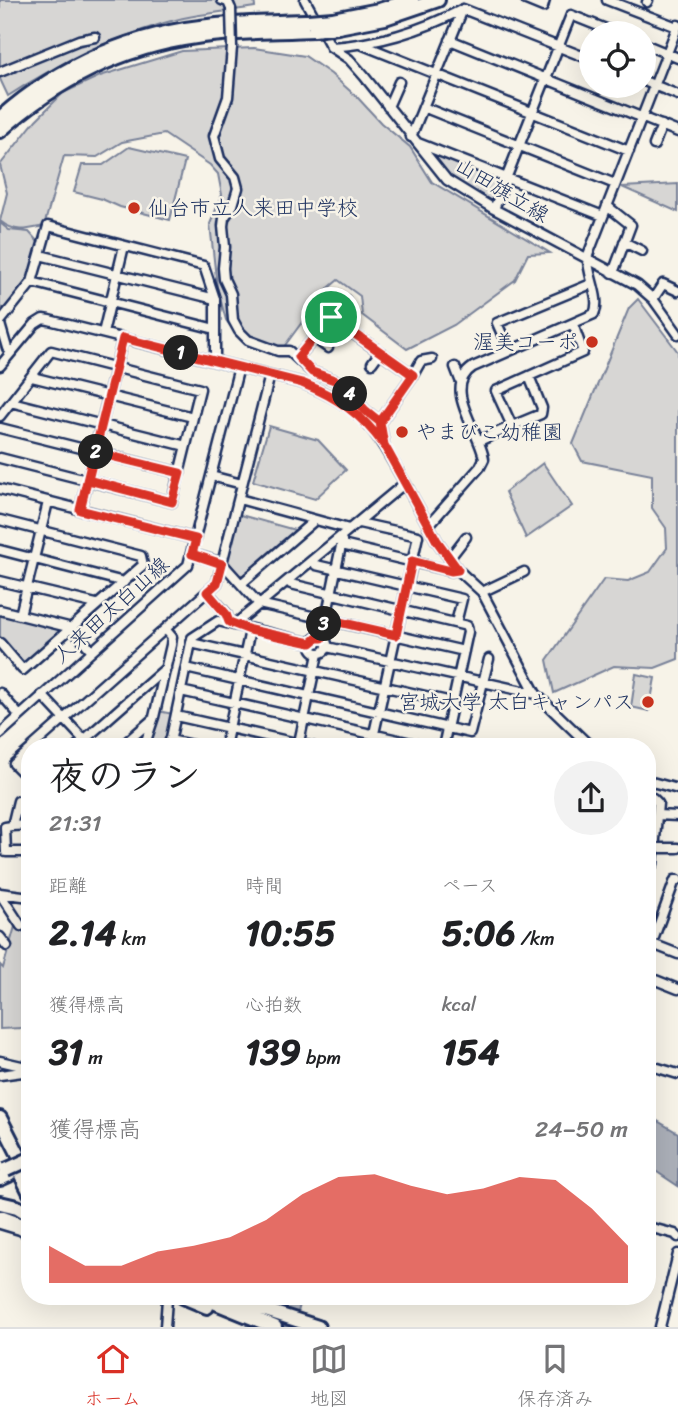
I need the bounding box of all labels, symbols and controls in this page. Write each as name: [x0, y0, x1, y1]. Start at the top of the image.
map controls: [579, 21, 656, 98]
button: locate: [579, 21, 656, 98]
street label: 山田旗立線: [447, 147, 557, 233]
place label: 仙台市立人来田中学校: [148, 189, 358, 227]
marker: 仙台市立人来田中学校: [126, 200, 142, 216]
pin: [301, 287, 361, 347]
icon: arrive: [312, 298, 350, 336]
place label: 渥美コーポ: [473, 323, 578, 361]
marker: 渥美コーポ: [584, 334, 600, 350]
pin: 1: [164, 336, 198, 370]
text: 1: [176, 336, 185, 369]
pin: 4: [332, 376, 368, 412]
text: 4: [344, 377, 355, 410]
place label: やまびこ幼稚園: [416, 413, 563, 451]
marker: やまびこ幼稚園: [394, 424, 410, 440]
pin: 2: [78, 434, 114, 470]
text: 2: [90, 435, 101, 468]
street label: 人来田太白山線: [44, 547, 178, 673]
pin: 3: [306, 606, 342, 642]
text: 3: [318, 607, 329, 640]
place label: 宮城大学 太白キャンパス: [398, 683, 634, 721]
marker: 宮城大学 太白キャンパス: [640, 694, 656, 710]
text: 夜のラン: [49, 743, 201, 810]
button: share: [554, 761, 628, 835]
text: 21:31: [49, 803, 102, 844]
text: 距離: [49, 869, 87, 902]
text: 時間: [245, 869, 283, 902]
text: ペース: [442, 869, 498, 902]
text: 2.14: [49, 902, 117, 964]
text: 10:55: [245, 902, 336, 964]
text: 5:06: [442, 902, 516, 964]
text: km: [117, 922, 146, 955]
text: /km: [516, 922, 555, 955]
text: 獲得標高: [49, 988, 125, 1021]
text: 心拍数: [245, 988, 302, 1021]
text: kcal: [442, 988, 476, 1021]
text: 31: [49, 1021, 83, 1083]
text: 139: [245, 1021, 301, 1083]
text: 154: [442, 1021, 500, 1083]
text: m: [83, 1041, 103, 1074]
text: bpm: [301, 1041, 341, 1074]
text: 獲得標高: [49, 1109, 141, 1150]
text: 24–50 m: [535, 1109, 628, 1150]
tab: ホーム: [85, 1340, 141, 1415]
tab: 地図: [310, 1340, 348, 1415]
tab: 保存済み: [517, 1340, 593, 1415]

